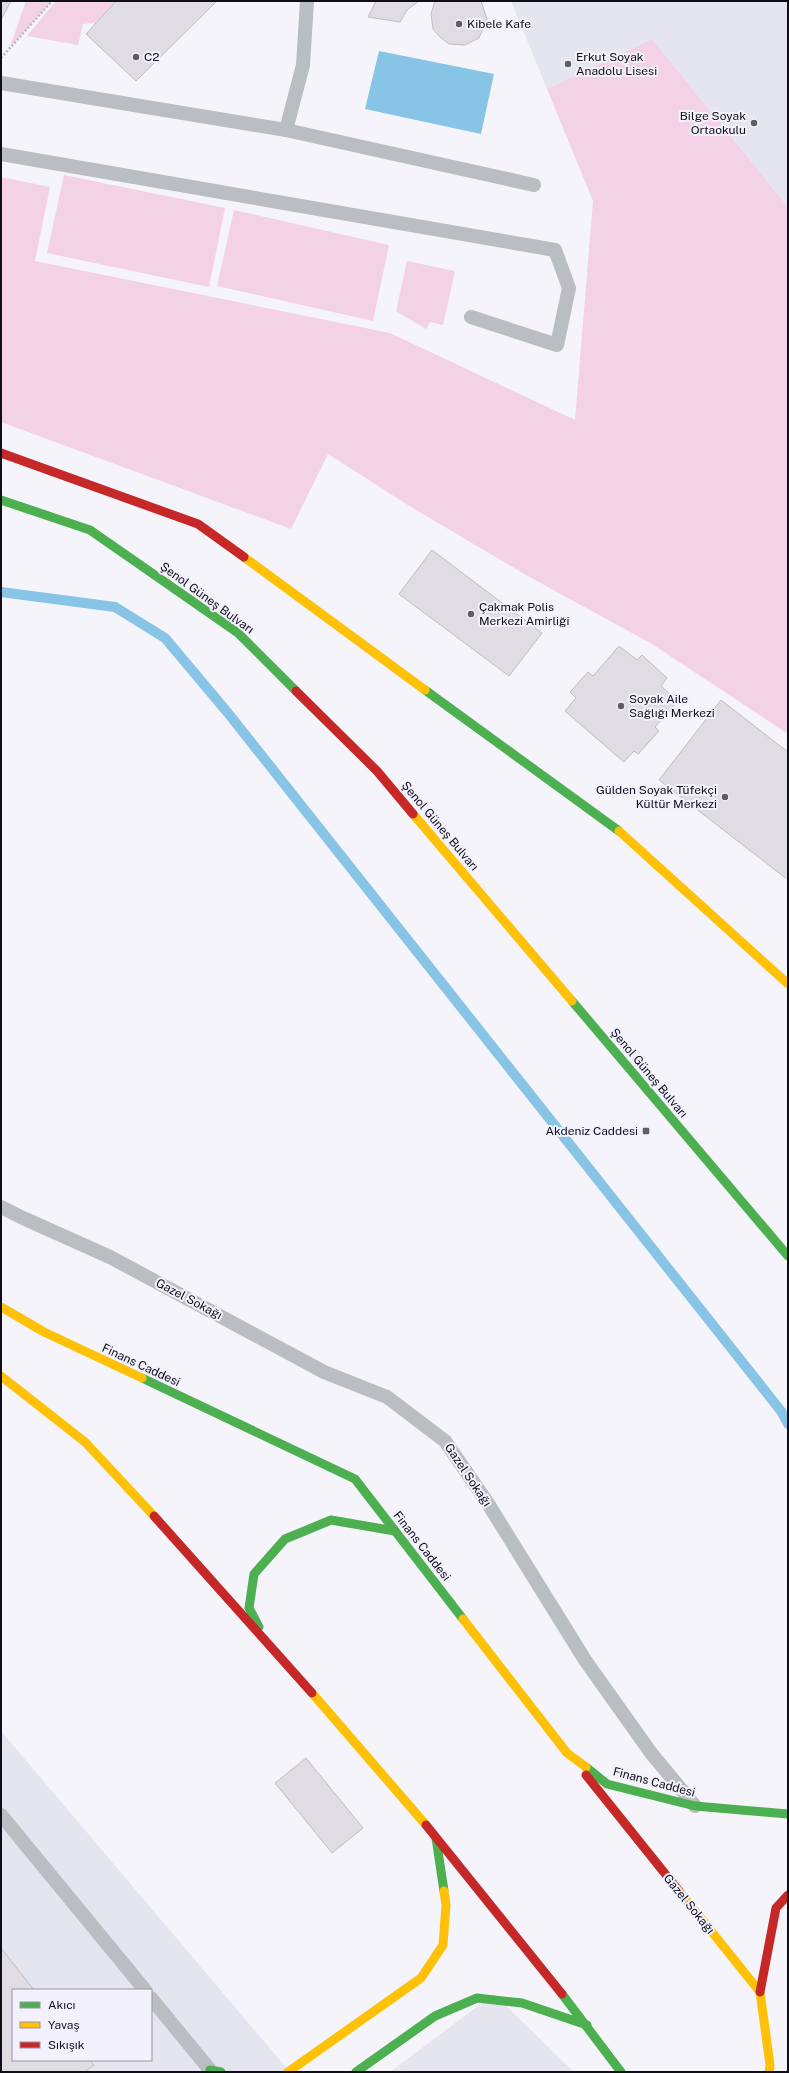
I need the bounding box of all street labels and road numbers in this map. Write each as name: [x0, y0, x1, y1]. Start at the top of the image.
street label: Şenol Güneş Bulvarı: [157, 559, 257, 637]
street label: Şenol Güneş Bulvarı: [399, 779, 481, 873]
street label: Şenol Güneş Bulvarı: [608, 1026, 690, 1120]
street label: Gazel Sokağı: [154, 1276, 224, 1322]
street label: Finans Caddesi: [100, 1341, 182, 1389]
street label: Gazel Sokağı: [442, 1441, 494, 1509]
street label: Finans Caddesi: [390, 1508, 454, 1584]
street label: Finans Caddesi: [611, 1764, 697, 1800]
street label: Gazel Sokağı: [661, 1871, 717, 1937]

